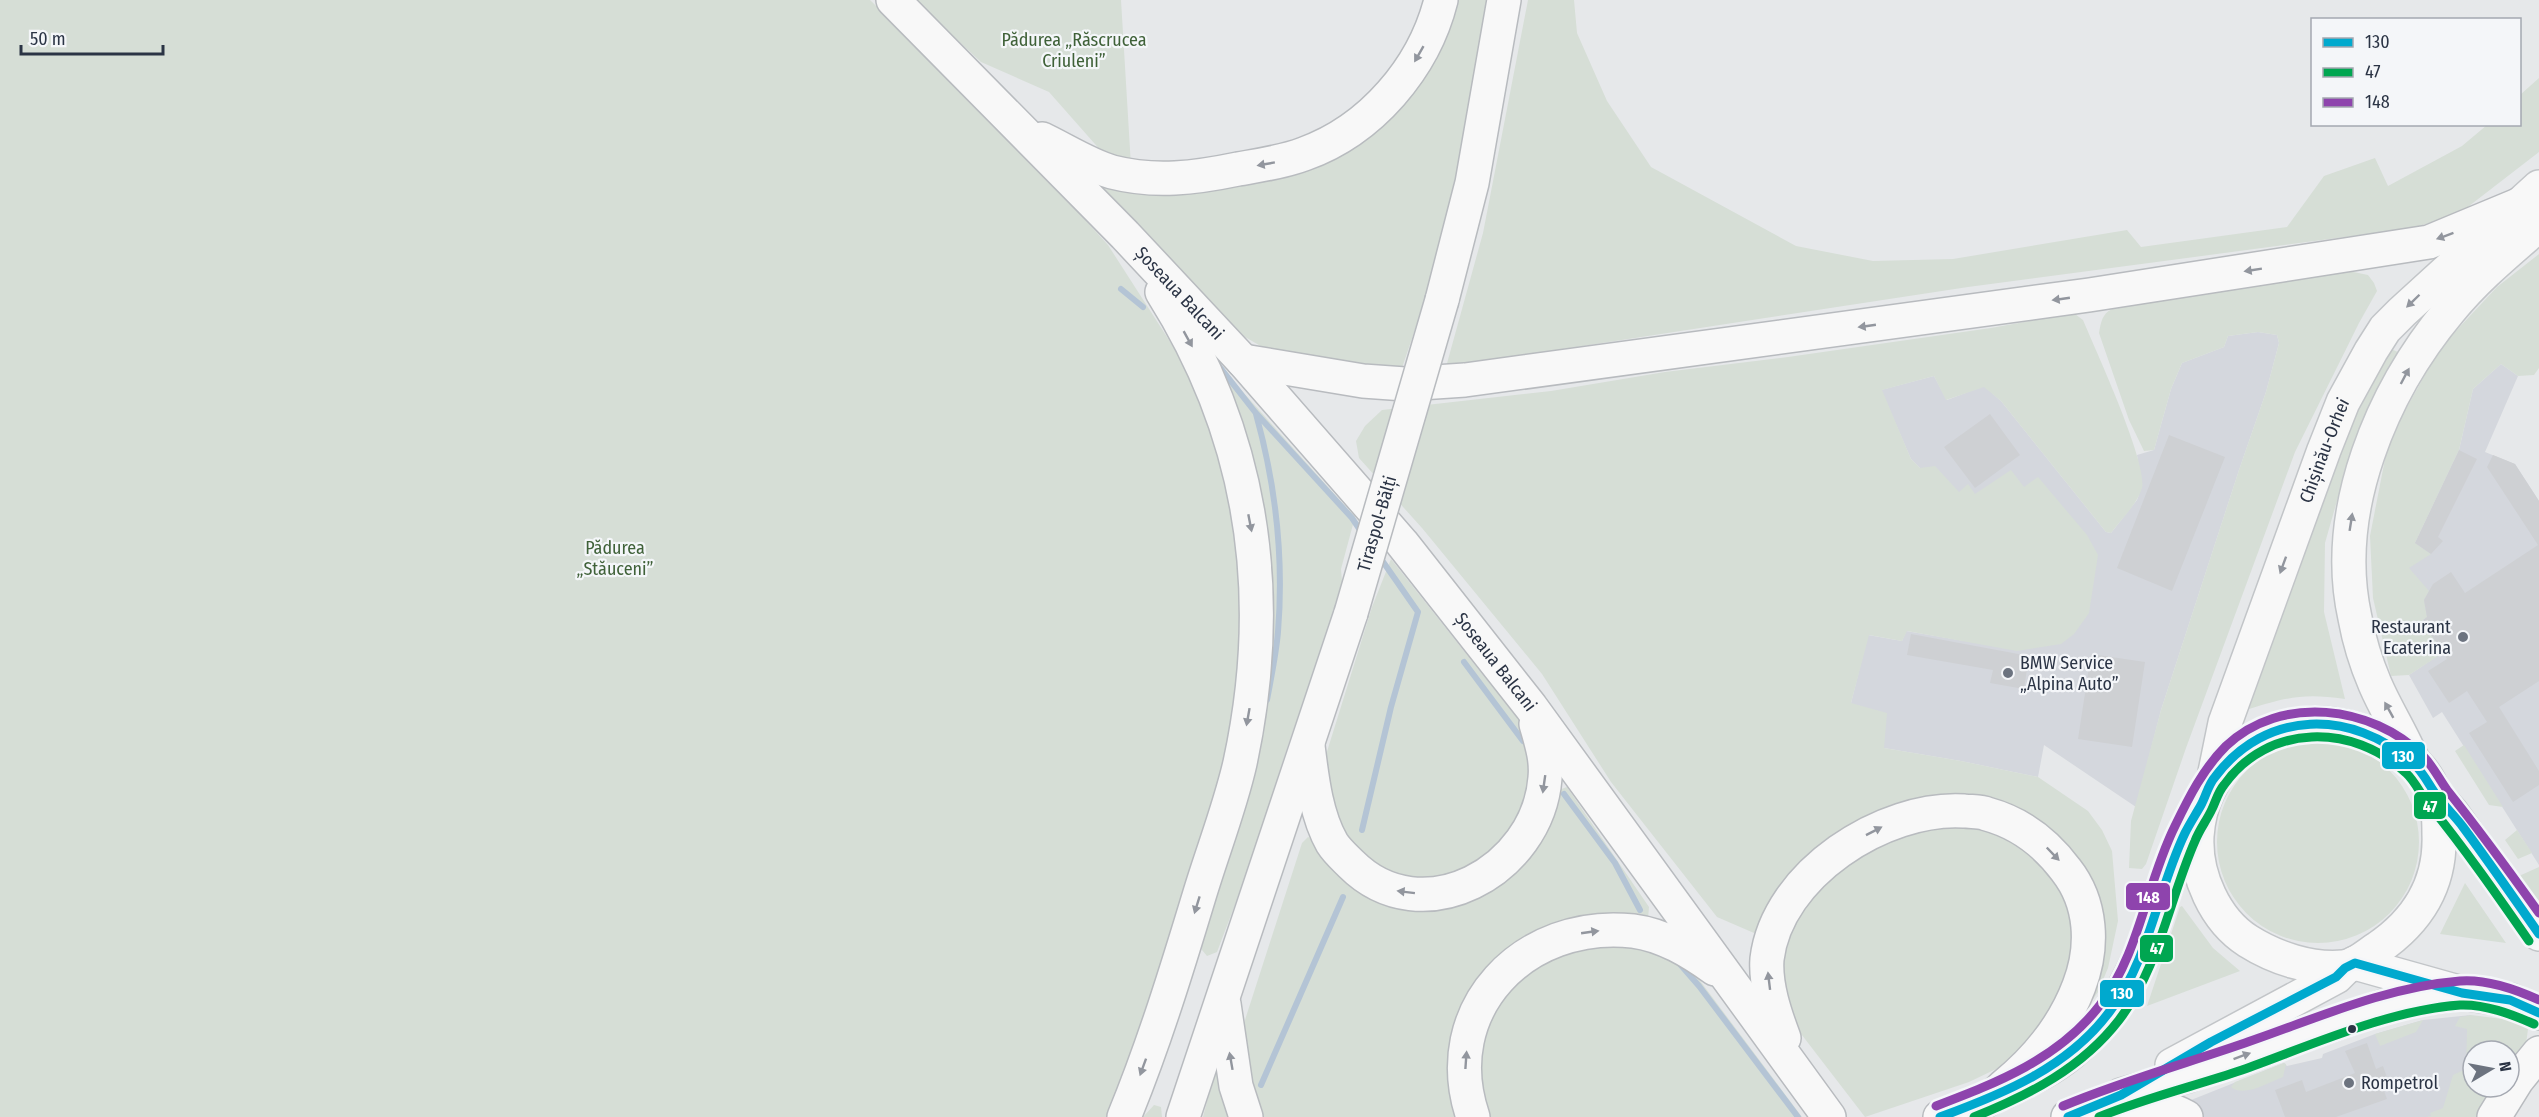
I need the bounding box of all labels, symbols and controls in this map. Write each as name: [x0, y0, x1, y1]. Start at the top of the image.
scale bar: [21, 18, 164, 56]
legend: [2311, 18, 2521, 126]
text: 50 m: [30, 28, 66, 50]
park label: Pădurea „Răscrucea Criuleni”: [1001, 29, 1147, 72]
text: 130: [2365, 31, 2390, 53]
one-way arrow: [1414, 46, 1425, 62]
text: 47: [2365, 61, 2381, 83]
text: 148: [2365, 91, 2390, 113]
one-way arrow: [1257, 160, 1276, 169]
one-way arrow: [2436, 232, 2454, 242]
street label: Șoseaua Balcani: [1131, 242, 1228, 344]
one-way arrow: [2244, 265, 2263, 274]
one-way arrow: [2405, 294, 2420, 308]
one-way arrow: [2051, 295, 2070, 304]
one-way arrow: [1858, 322, 1877, 331]
one-way arrow: [1183, 331, 1193, 348]
one-way arrow: [2400, 368, 2410, 385]
street label: Chișinău-Orhei: [2295, 394, 2354, 506]
street label: Tiraspol-Bălți: [1353, 473, 1401, 574]
one-way arrow: [2347, 513, 2356, 532]
one-way arrow: [1246, 514, 1255, 533]
park label: Pădurea „Stăuceni”: [576, 537, 654, 580]
one-way arrow: [2277, 556, 2287, 574]
street label: Șoseaua Balcani: [1450, 608, 1541, 716]
place label: Restaurant Ecaterina: [2371, 616, 2451, 659]
marker: Restaurant Ecaterina: [2456, 630, 2470, 644]
place label: BMW Service „Alpina Auto”: [2020, 652, 2119, 695]
marker: BMW Service „Alpina Auto”: [2001, 666, 2015, 680]
one-way arrow: [2384, 702, 2394, 719]
one-way arrow: [1243, 707, 1252, 726]
line badge: 130: [2381, 741, 2426, 770]
text: 130: [2391, 747, 2415, 766]
one-way arrow: [1539, 775, 1549, 794]
line badge: 47: [2413, 791, 2447, 820]
text: 47: [2423, 797, 2438, 816]
one-way arrow: [1866, 826, 1883, 836]
one-way arrow: [2045, 847, 2059, 861]
line badge: 148: [2125, 882, 2171, 911]
one-way arrow: [1396, 888, 1415, 897]
text: 148: [2136, 888, 2160, 907]
one-way arrow: [1191, 896, 1201, 914]
one-way arrow: [1581, 927, 1600, 936]
line badge: 47: [2139, 934, 2174, 963]
text: 47: [2150, 939, 2165, 958]
one-way arrow: [1764, 971, 1774, 990]
line badge: 130: [2099, 979, 2145, 1008]
text: 130: [2110, 984, 2134, 1003]
unlabelled marker: [2346, 1023, 2358, 1035]
north arrow: [2461, 1039, 2521, 1099]
one-way arrow: [1461, 1050, 1471, 1069]
one-way arrow: [1226, 1051, 1235, 1070]
one-way arrow: [2233, 1051, 2251, 1060]
one-way arrow: [1138, 1058, 1148, 1076]
text: N: [2495, 1060, 2515, 1073]
place label: Rompetrol: [2361, 1072, 2438, 1094]
marker: Rompetrol: [2342, 1076, 2356, 1090]

